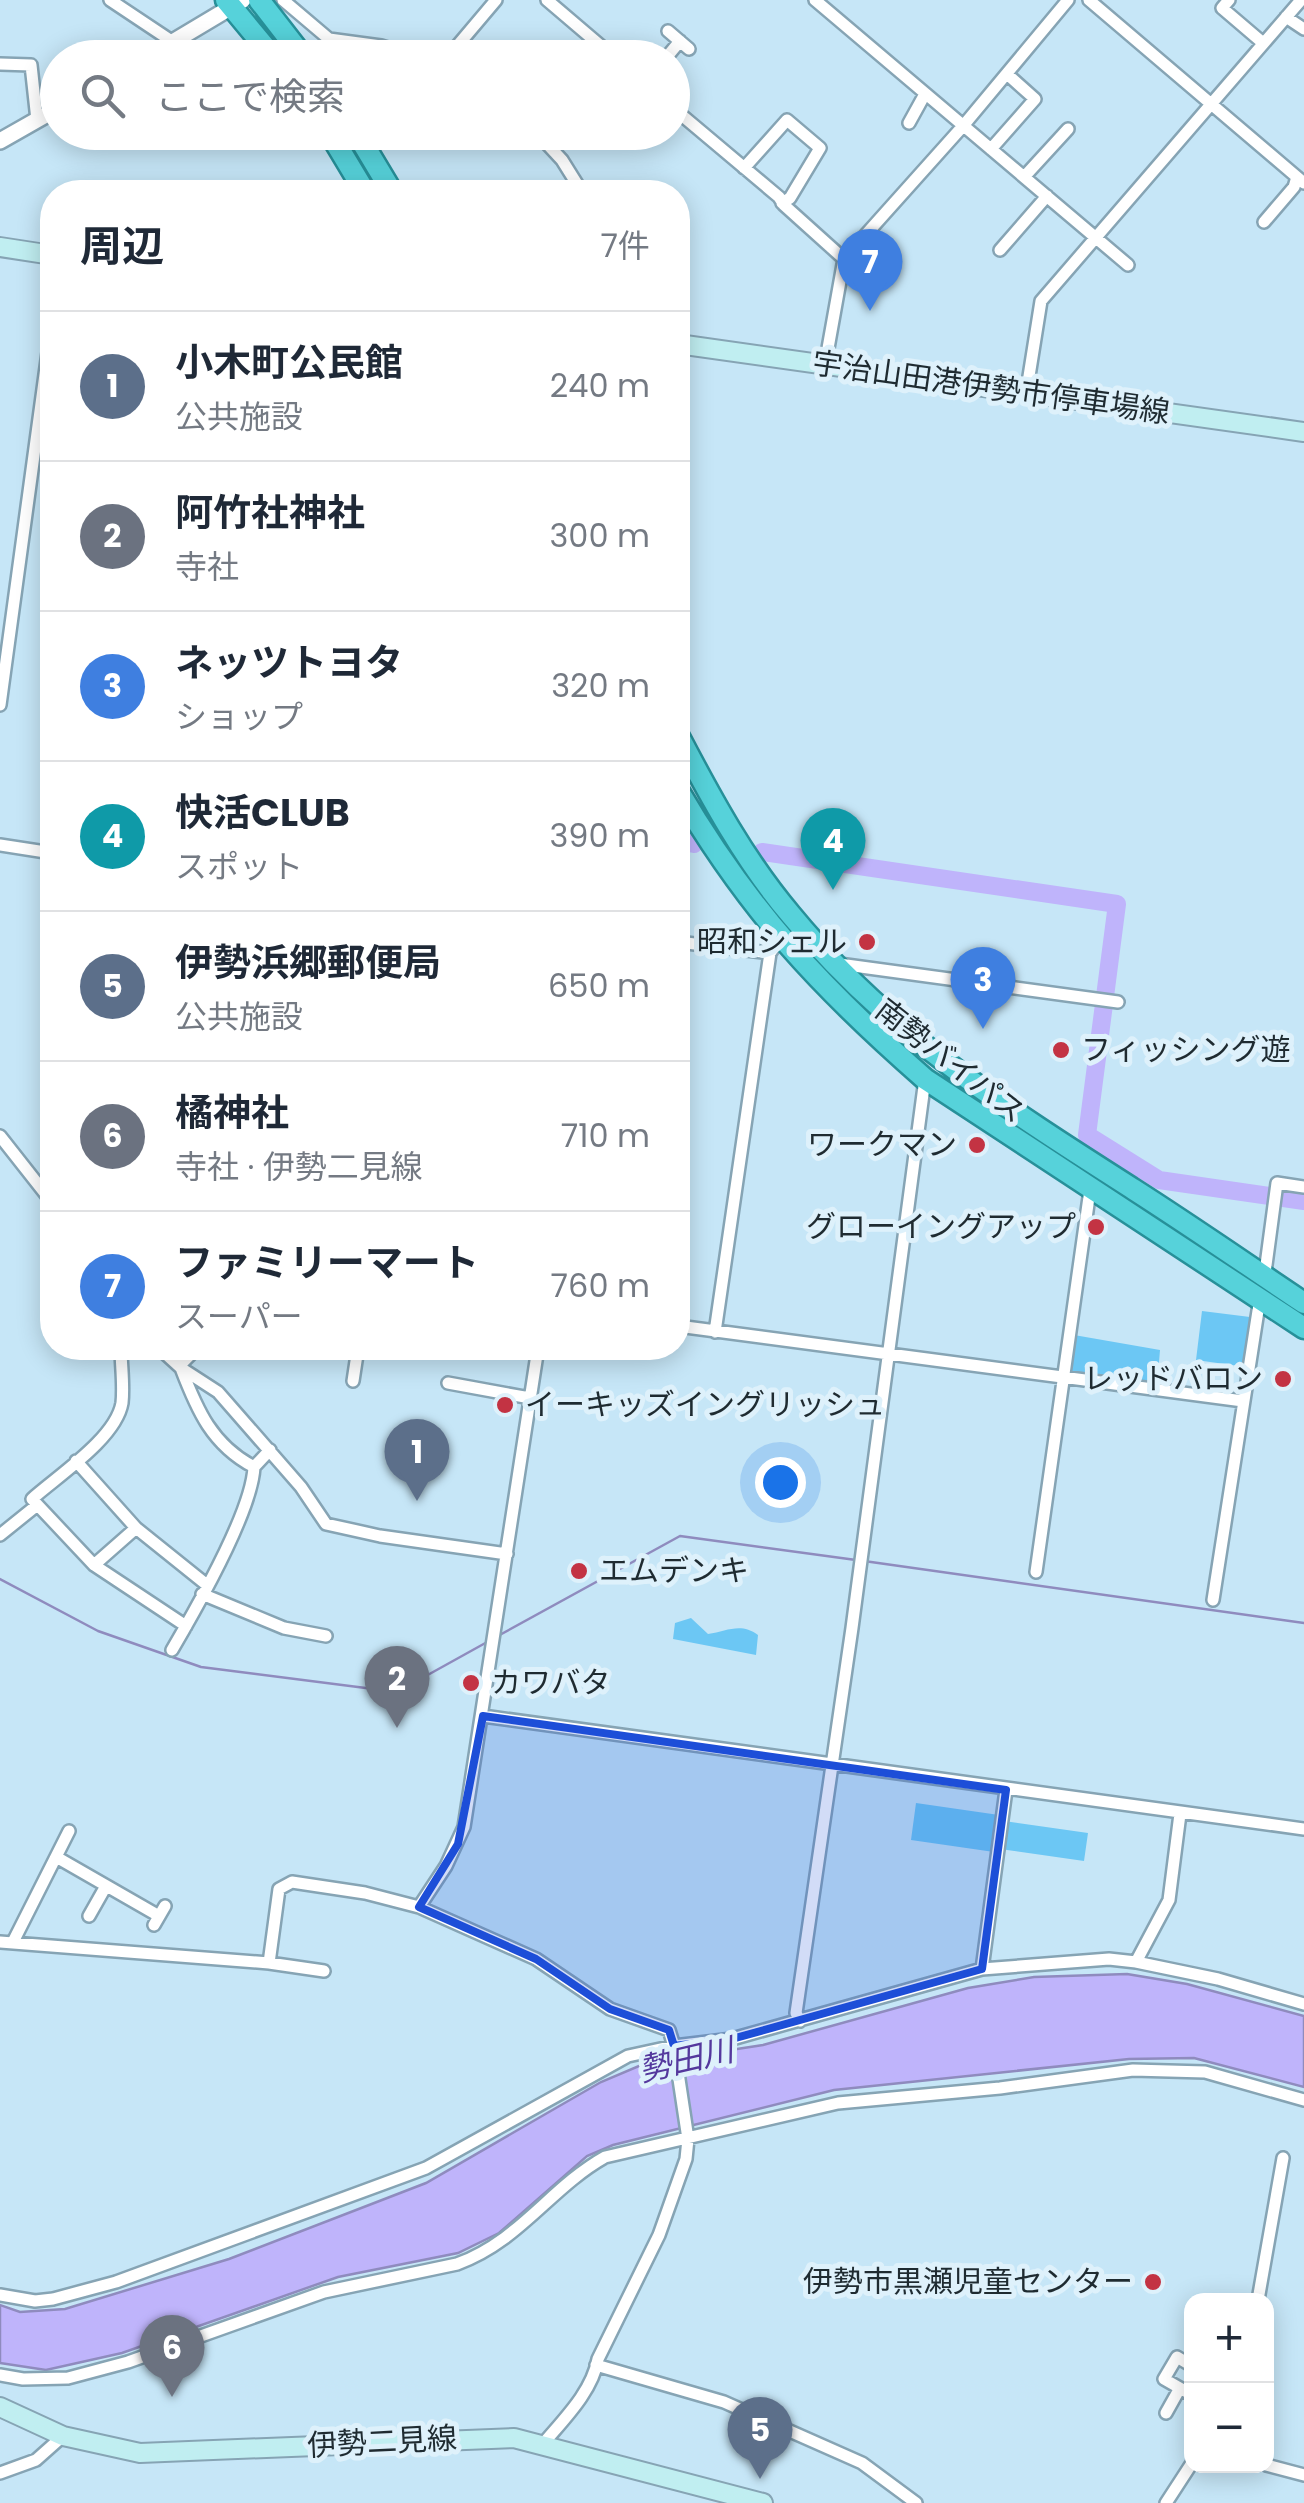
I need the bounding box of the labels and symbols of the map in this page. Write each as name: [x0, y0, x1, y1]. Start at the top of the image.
pin: 7: [838, 228, 902, 311]
street label: 宇治山田港伊勢市停車場線: [810, 341, 1172, 434]
pin: 4: [800, 808, 866, 890]
place label: 昭和シェル: [697, 920, 847, 963]
marker: 昭和シェル: [856, 931, 878, 953]
pin: 3: [950, 946, 1016, 1029]
street label: 南勢バイパス: [866, 988, 1034, 1133]
place label: フィッシング遊: [1081, 1028, 1290, 1071]
marker: フィッシング遊: [1050, 1039, 1072, 1061]
place label: ワークマン: [807, 1123, 957, 1166]
marker: ワークマン: [966, 1134, 988, 1156]
place label: グローイングアップ: [806, 1205, 1076, 1248]
marker: グローイングアップ: [1085, 1216, 1107, 1238]
place label: レッドバロン: [1083, 1357, 1263, 1400]
marker: レッドバロン: [1272, 1368, 1294, 1390]
place label: イーキッズイングリッシュ: [525, 1383, 885, 1426]
marker: イーキッズイングリッシュ: [494, 1394, 516, 1416]
pin: 1: [384, 1418, 450, 1501]
your location: [755, 1457, 806, 1508]
place label: エムデンキ: [599, 1549, 749, 1592]
marker: エムデンキ: [568, 1560, 590, 1582]
pin: 2: [364, 1646, 430, 1728]
place label: カワバタ: [491, 1661, 610, 1704]
marker: カワバタ: [460, 1672, 482, 1694]
water label: 勢田川: [634, 2026, 741, 2092]
place label: 伊勢市黒瀬児童センター: [803, 2260, 1133, 2303]
marker: 伊勢市黒瀬児童センター: [1142, 2271, 1164, 2293]
pin: 6: [140, 2314, 204, 2397]
pin: 5: [728, 2396, 792, 2479]
street label: 伊勢二見線: [306, 2416, 458, 2467]

